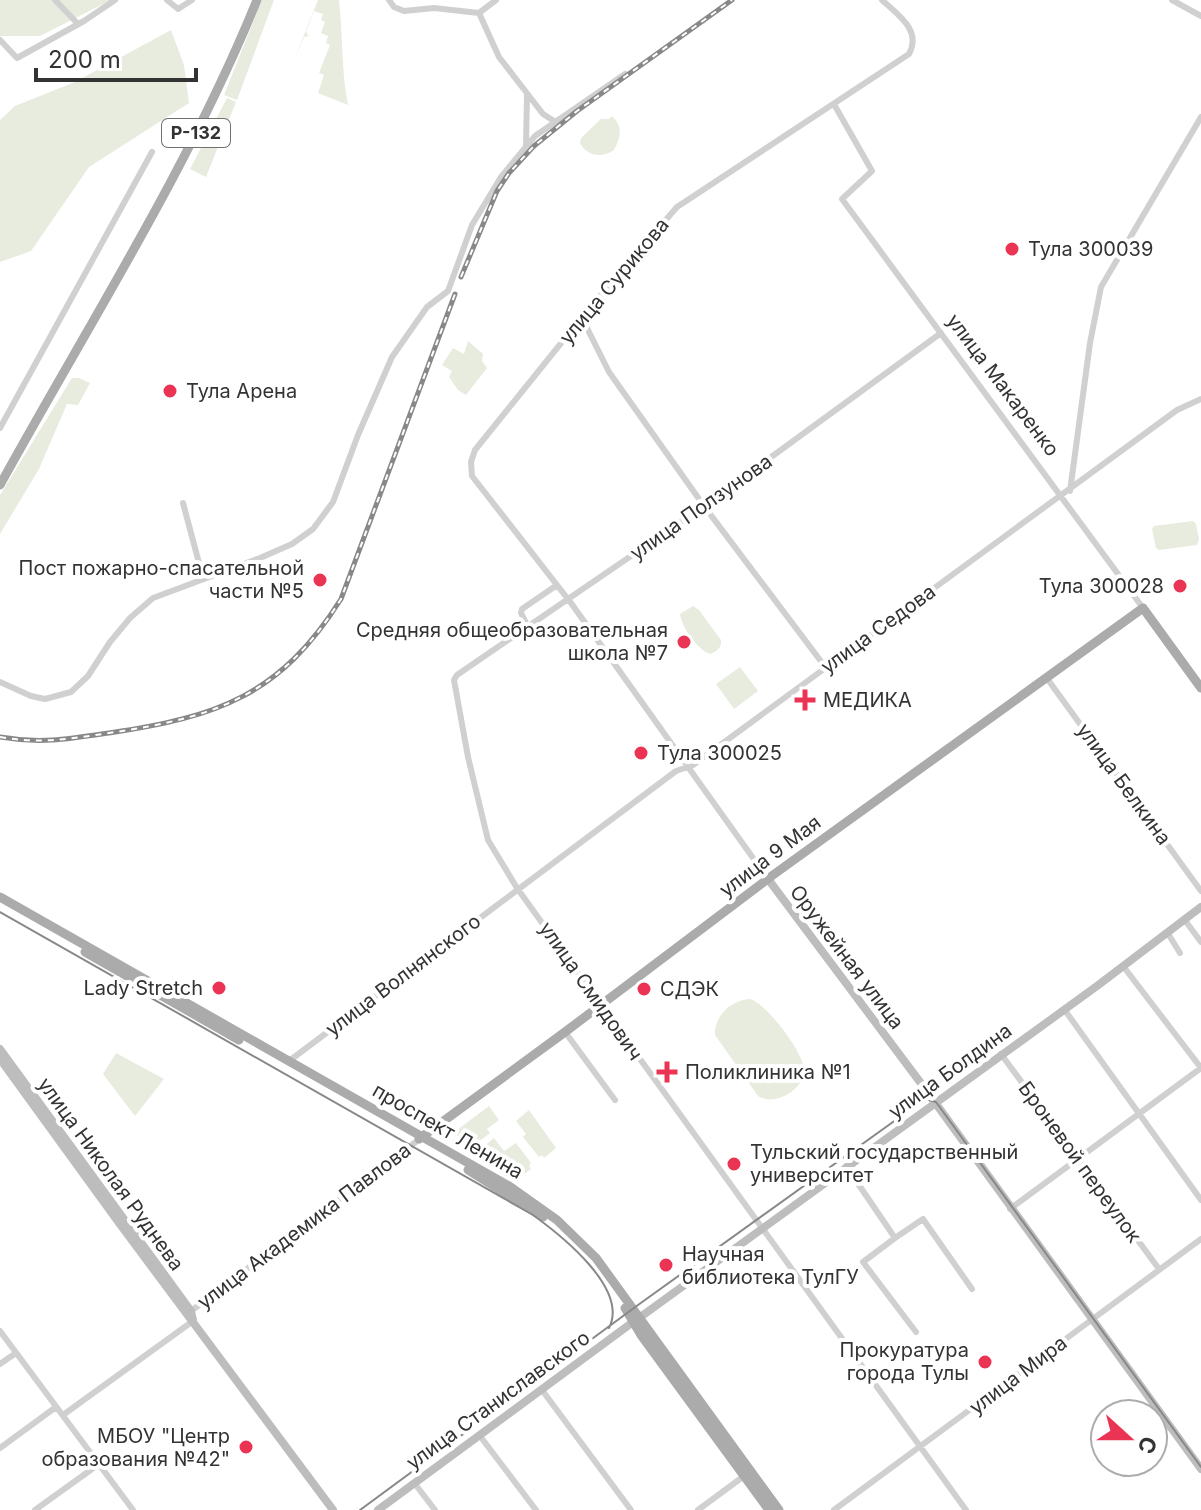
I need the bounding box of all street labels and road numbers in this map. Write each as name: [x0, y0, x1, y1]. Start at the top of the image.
road number: Р-132: [162, 119, 230, 147]
street label: улица Сурикова: [554, 213, 674, 349]
street label: улица Макаренко: [942, 309, 1064, 461]
street label: улица Ползунова: [625, 449, 777, 565]
street label: улица Седова: [816, 579, 940, 679]
street label: улица Белкина: [1072, 719, 1176, 849]
street label: улица 9 Мая: [715, 810, 825, 902]
street label: Оружейная улица: [785, 880, 909, 1034]
street label: улица Волнянского: [321, 909, 485, 1041]
street label: улица Смидович: [534, 917, 648, 1065]
street label: улица Болдина: [884, 1018, 1016, 1124]
street label: улица Николая Руднева: [33, 1073, 189, 1275]
street label: Броневой переулок: [1014, 1077, 1147, 1247]
street label: проспект Ленина: [368, 1078, 528, 1184]
street label: улица Академика Павлова: [193, 1138, 415, 1314]
street label: улица Станиславского: [402, 1325, 594, 1475]
street label: улица Мира: [964, 1331, 1072, 1419]

